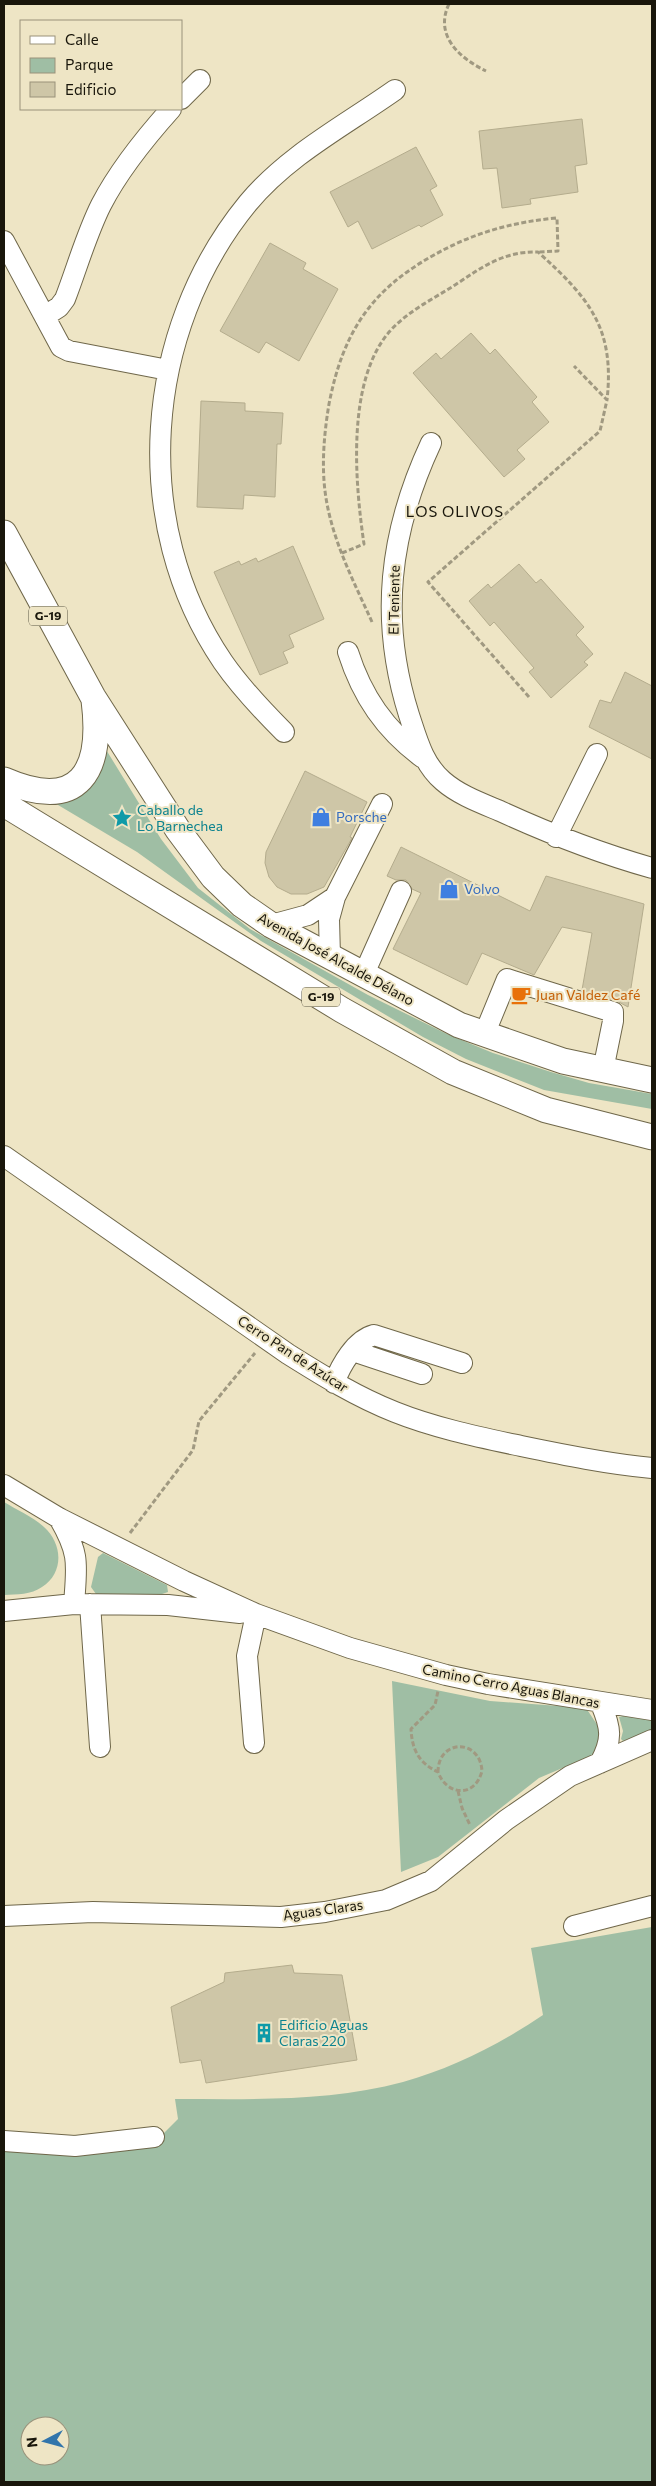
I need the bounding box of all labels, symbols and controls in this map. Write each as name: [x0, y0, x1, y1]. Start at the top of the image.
legend: [20, 20, 182, 110]
text: Calle: [65, 30, 99, 48]
text: Parque: [65, 55, 113, 73]
text: Edificio: [65, 80, 116, 98]
district label: LOS OLIVOS: [406, 502, 504, 520]
street label: El Teniente: [384, 565, 403, 635]
road number: G-19: [29, 606, 67, 626]
place label: Caballo de Lo Barnechea: [137, 801, 223, 834]
shop icon: Porsche: [310, 806, 332, 828]
place icon: Caballo de Lo Barnechea: [111, 807, 133, 829]
place label: Porsche: [336, 808, 387, 825]
shop icon: Volvo: [438, 878, 460, 900]
place label: Volvo: [464, 880, 500, 897]
street label: Avenida José Alcalde Délano: [255, 908, 417, 1009]
cafe icon: Juan Valdez Café: [510, 984, 532, 1006]
place label: Juan Valdez Café: [536, 986, 640, 1003]
road number: G-19: [302, 988, 340, 1006]
street label: Cerro Pan de Azúcar: [235, 1312, 352, 1396]
street label: Camino Cerro Aguas Blancas: [421, 1660, 601, 1711]
street label: Aguas Claras: [282, 1895, 364, 1924]
place label: Edificio Aguas Claras 220: [279, 2016, 368, 2049]
building icon: Edificio Aguas Claras 220: [253, 2022, 275, 2044]
north arrow: [20, 2416, 70, 2466]
text: N: [23, 2436, 41, 2449]

